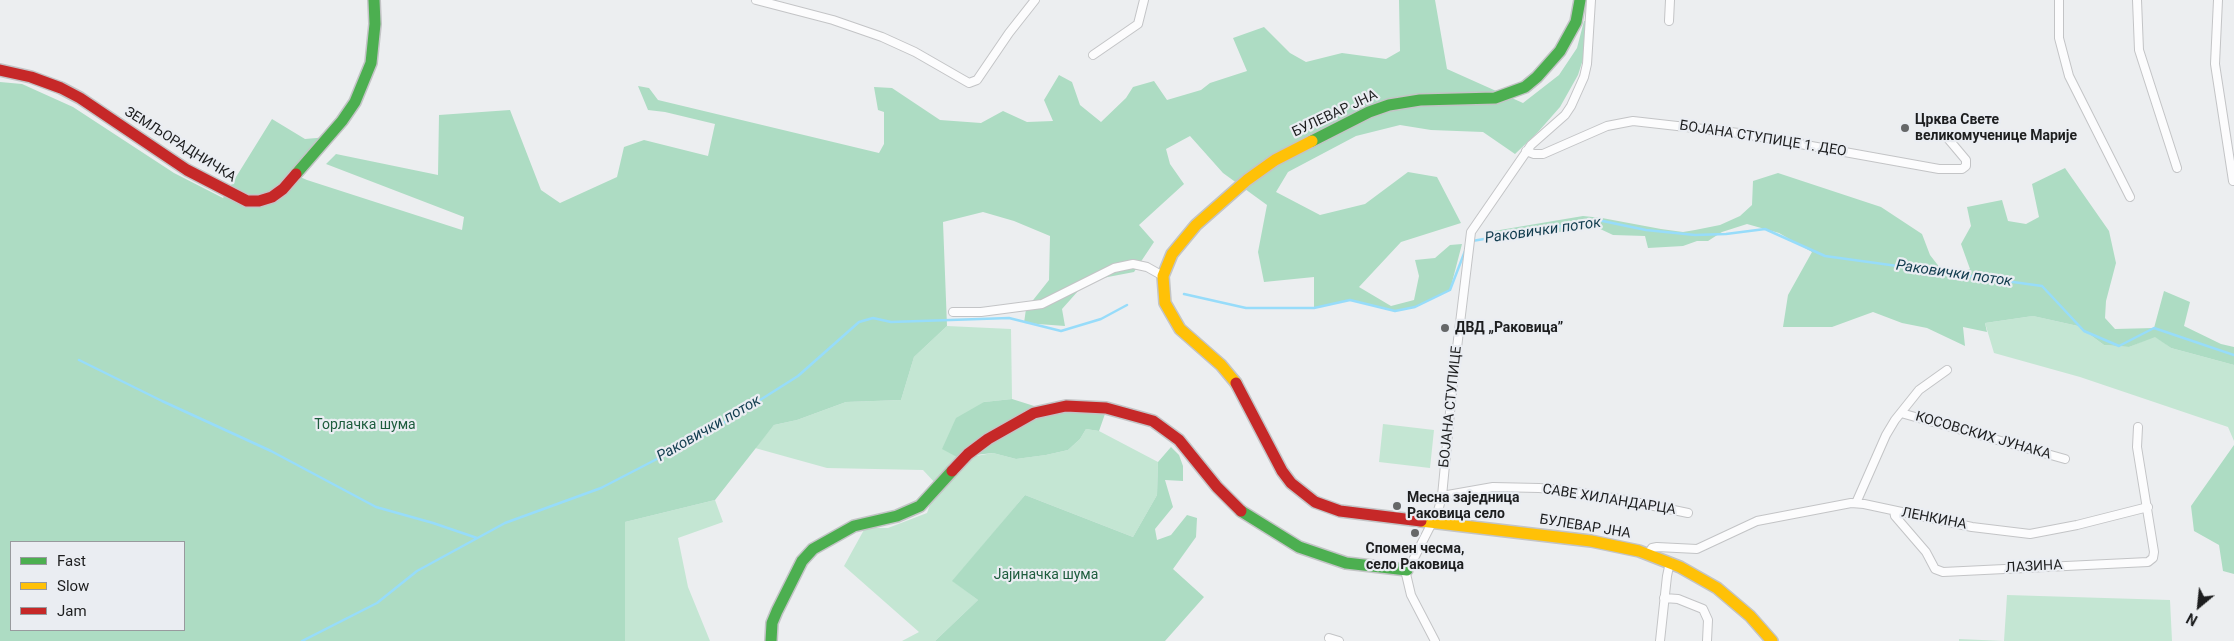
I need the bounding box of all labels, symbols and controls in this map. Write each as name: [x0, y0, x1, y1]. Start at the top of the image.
street label: БУЛЕВАР ЈНА: [1290, 87, 1380, 141]
street label: ЗЕМЉОРАДНИЧКА: [121, 104, 239, 186]
place label: Црква Свете великомученице Марије: [1915, 112, 2077, 144]
street label: БОЈАНА СТУПИЦЕ 1. ДЕО: [1678, 118, 1848, 160]
marker: Црква Свете великомученице Марије: [1899, 122, 1911, 134]
water label: Раковички поток: [1484, 214, 1602, 248]
water label: Раковички поток: [1895, 257, 2013, 291]
place label: ДВД „Раковица”: [1455, 320, 1563, 336]
marker: ДВД „Раковица”: [1439, 322, 1451, 334]
street label: БОЈАНА СТУПИЦЕ: [1436, 345, 1466, 469]
water label: Раковички поток: [654, 392, 764, 466]
street label: КОСОВСКИХ ЈУНАКА: [1913, 409, 2053, 463]
park label: Торлачка шума: [314, 417, 416, 433]
street label: САВЕ ХИЛАНДАРЦА: [1541, 481, 1677, 519]
place label: Месна заједница Раковица село: [1407, 490, 1520, 522]
marker: Месна заједница Раковица село: [1391, 500, 1403, 512]
street label: ЛЕНКИНА: [1900, 504, 1968, 534]
street label: БУЛЕВАР ЈНА: [1538, 511, 1632, 543]
marker: Спомен чесма, село Раковица: [1409, 527, 1421, 539]
legend: [10, 541, 185, 631]
place label: Спомен чесма, село Раковица: [1366, 541, 1464, 574]
text: Fast: [57, 552, 86, 570]
street label: ЛАЗИНА: [2005, 557, 2063, 577]
park label: Јајиначка шума: [994, 567, 1098, 583]
text: Slow: [57, 577, 89, 595]
north arrow: [2174, 581, 2224, 631]
text: Jam: [57, 602, 87, 620]
text: N: [2184, 610, 2200, 629]

